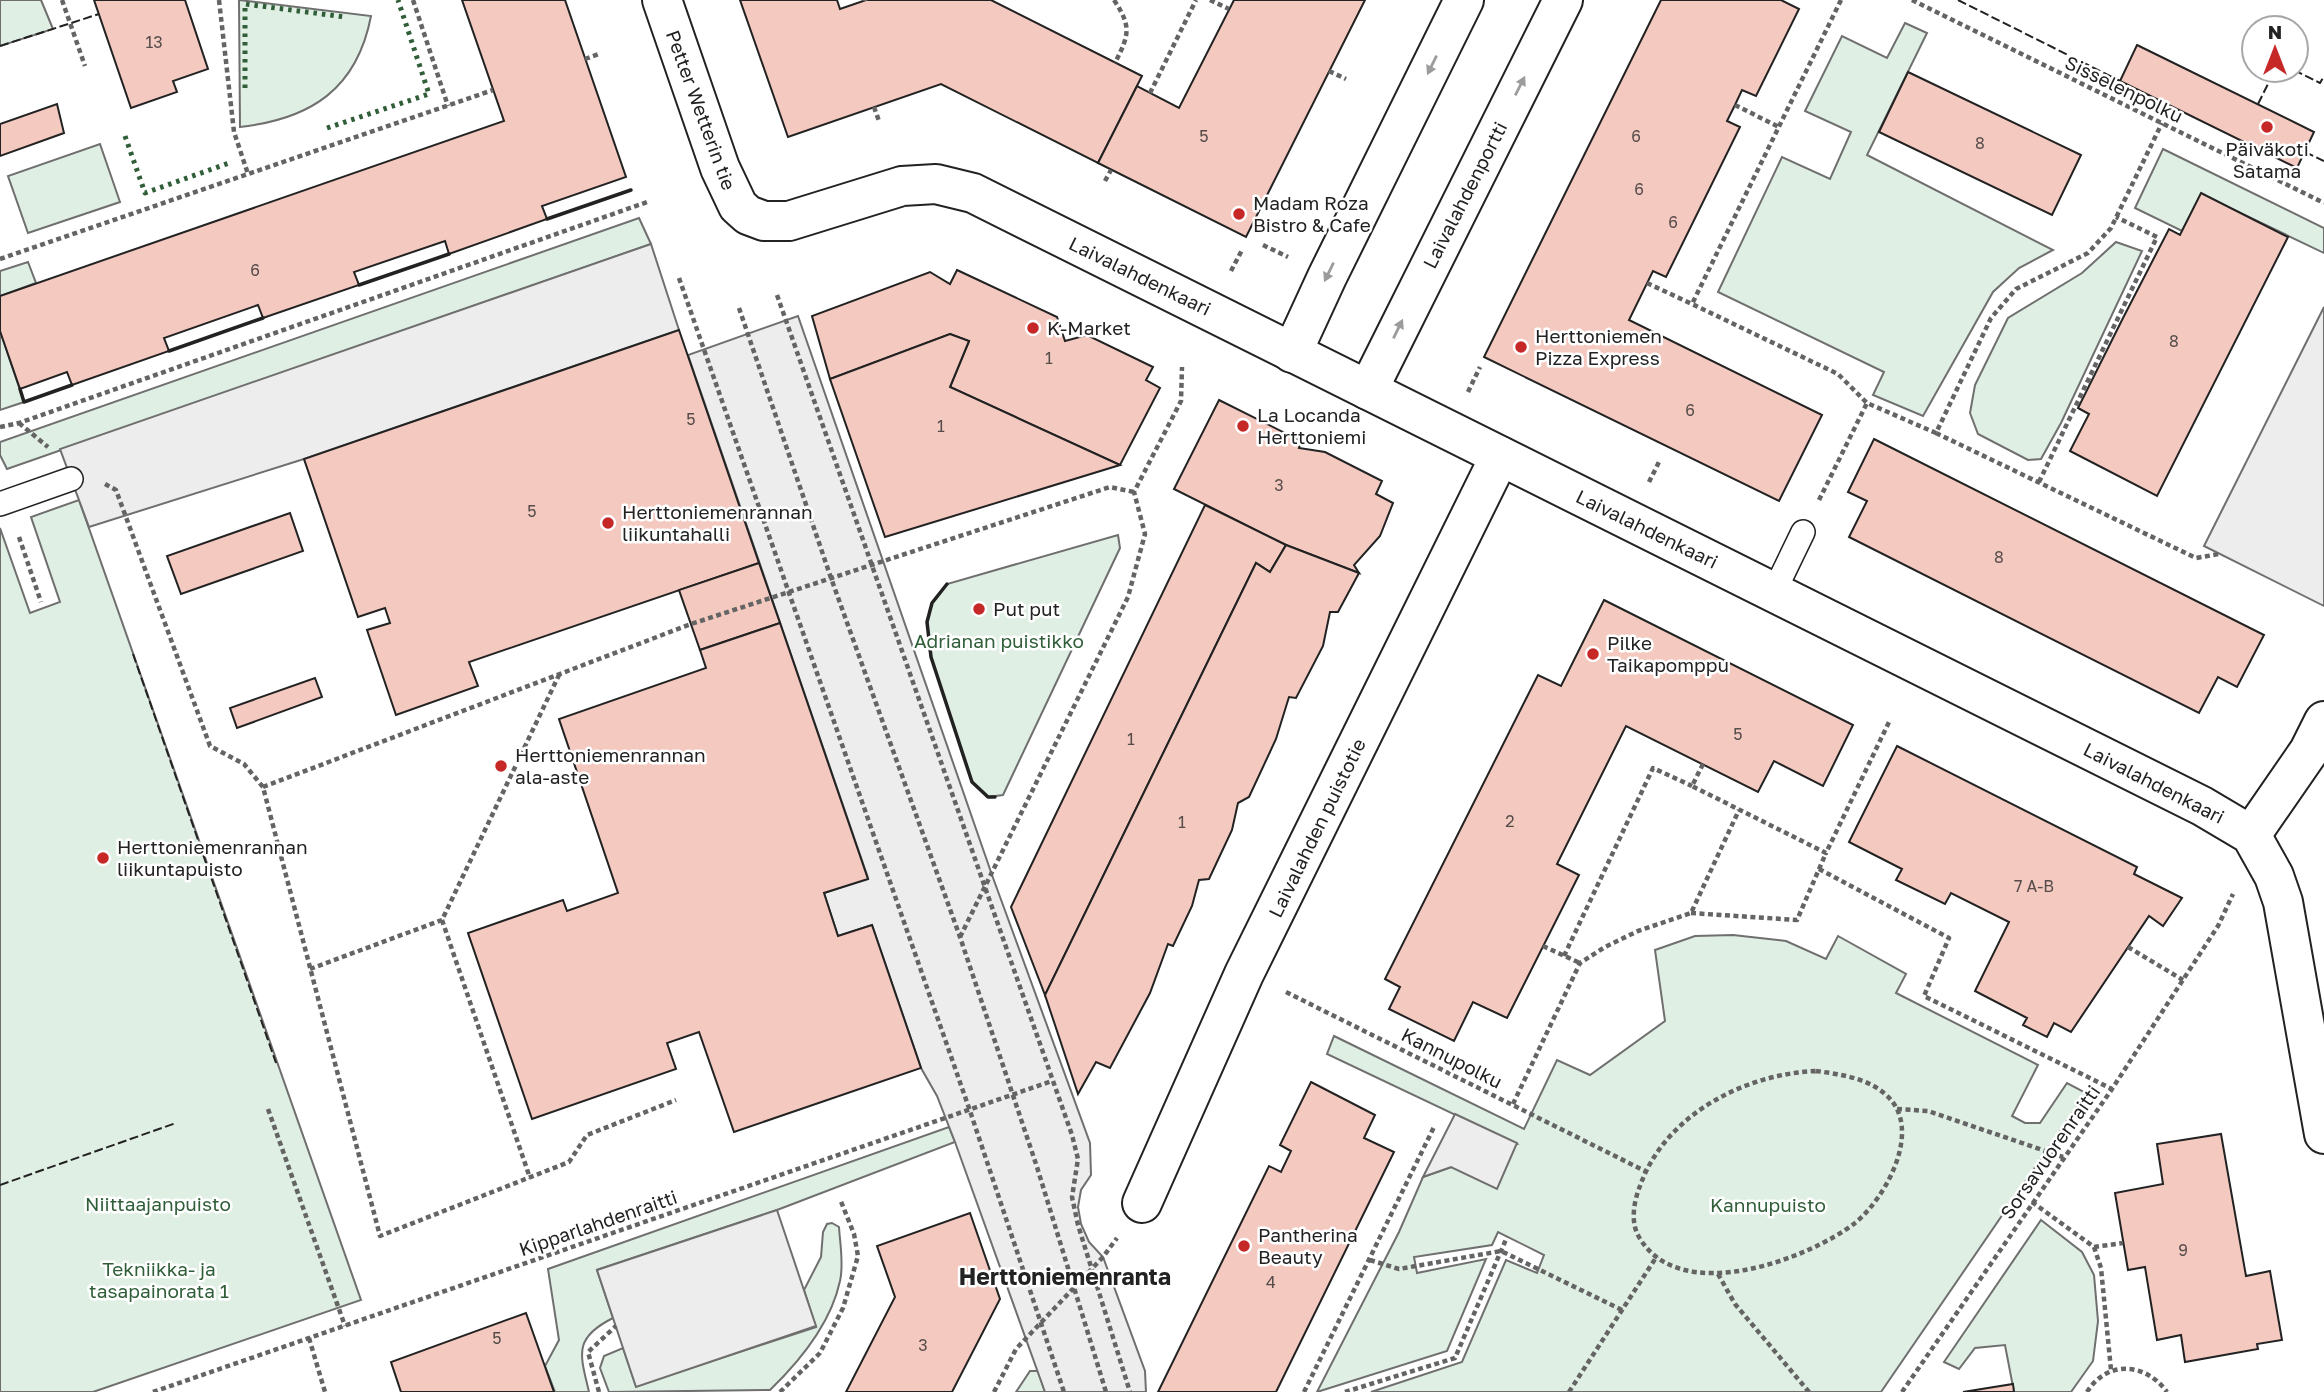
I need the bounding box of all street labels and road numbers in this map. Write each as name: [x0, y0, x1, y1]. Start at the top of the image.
street label: Petter Wetterin tie: [662, 27, 741, 193]
street label: Sisselenpolku: [2061, 50, 2187, 127]
street label: Laivalahdenportti: [1418, 118, 1511, 272]
street label: Laivalahdenkaari: [1065, 231, 1215, 320]
street label: Laivalahdenkaari: [1572, 484, 1722, 573]
street label: Laivalahden puistotie: [1263, 734, 1370, 921]
street label: Laivalahdenkaari: [2080, 737, 2229, 828]
street label: Kannupolku: [1398, 1022, 1506, 1093]
street label: Sorsavuorenraitti: [1995, 1080, 2104, 1223]
street label: Kipparlahdenraitti: [516, 1185, 680, 1260]

